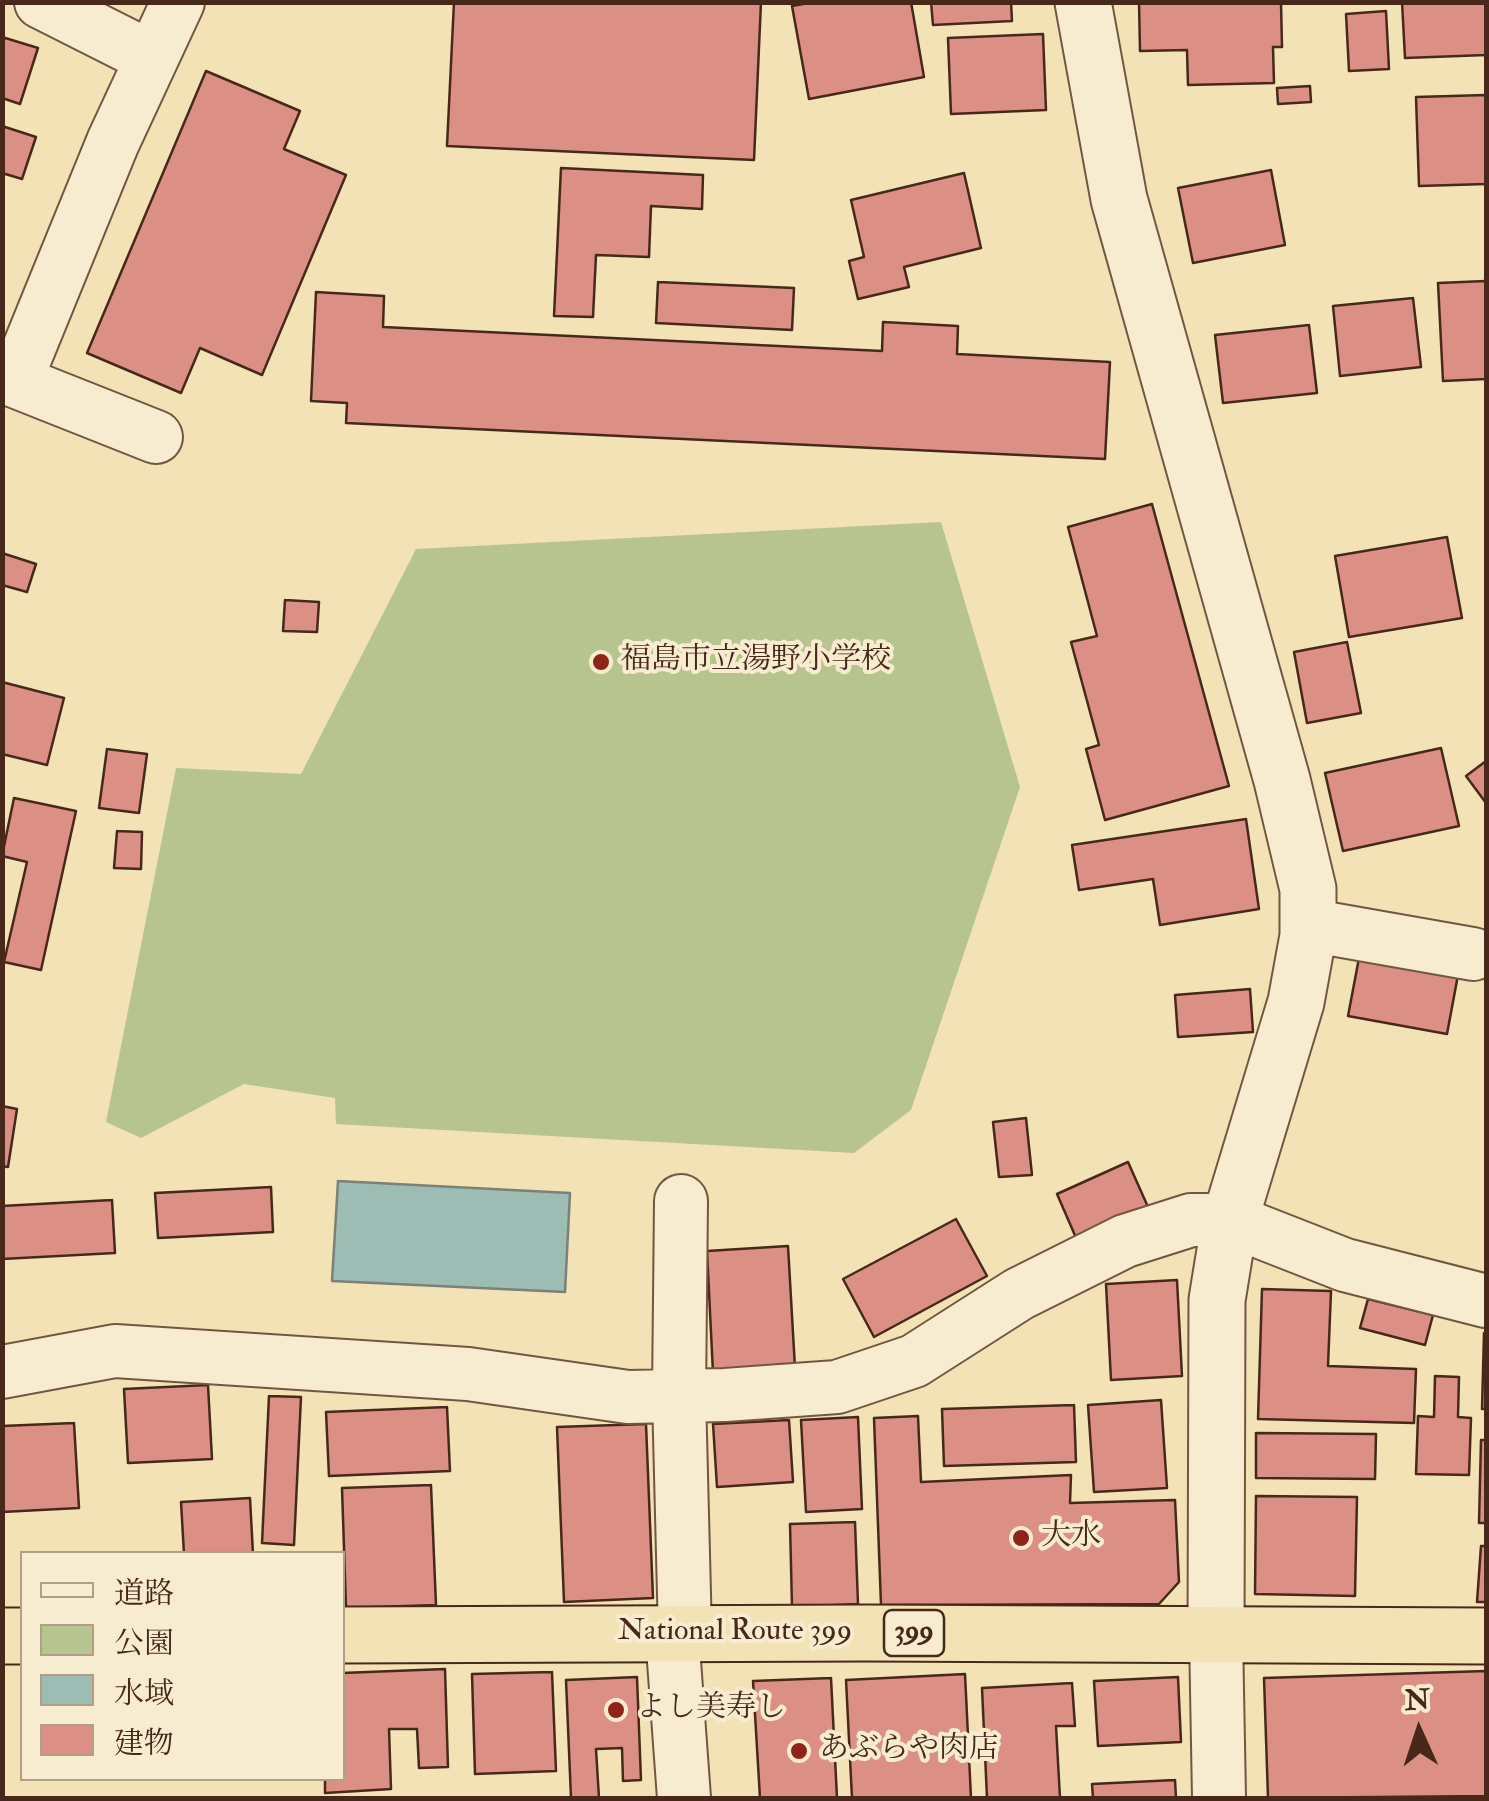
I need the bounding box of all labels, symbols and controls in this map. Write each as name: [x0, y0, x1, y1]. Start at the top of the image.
place label: 福島市立湯野小学校: [621, 644, 891, 680]
marker: 福島市立湯野小学校: [590, 651, 612, 673]
place label: 大水: [1041, 1520, 1101, 1556]
marker: 大水: [1010, 1527, 1032, 1549]
legend: [20, 1551, 345, 1781]
text: 道路: [114, 1575, 174, 1612]
road number: 399: [884, 1610, 944, 1656]
street label: National Route 399: [618, 1615, 852, 1651]
text: 公園: [114, 1625, 174, 1662]
text: 水域: [114, 1675, 174, 1712]
north arrow: [1369, 1681, 1469, 1781]
text: N: [1404, 1682, 1431, 1719]
place label: よし美寿し: [636, 1692, 786, 1728]
marker: よし美寿し: [605, 1699, 627, 1721]
text: 建物: [114, 1725, 174, 1762]
place label: あぶらや肉店: [819, 1733, 999, 1769]
marker: あぶらや肉店: [788, 1740, 810, 1762]

